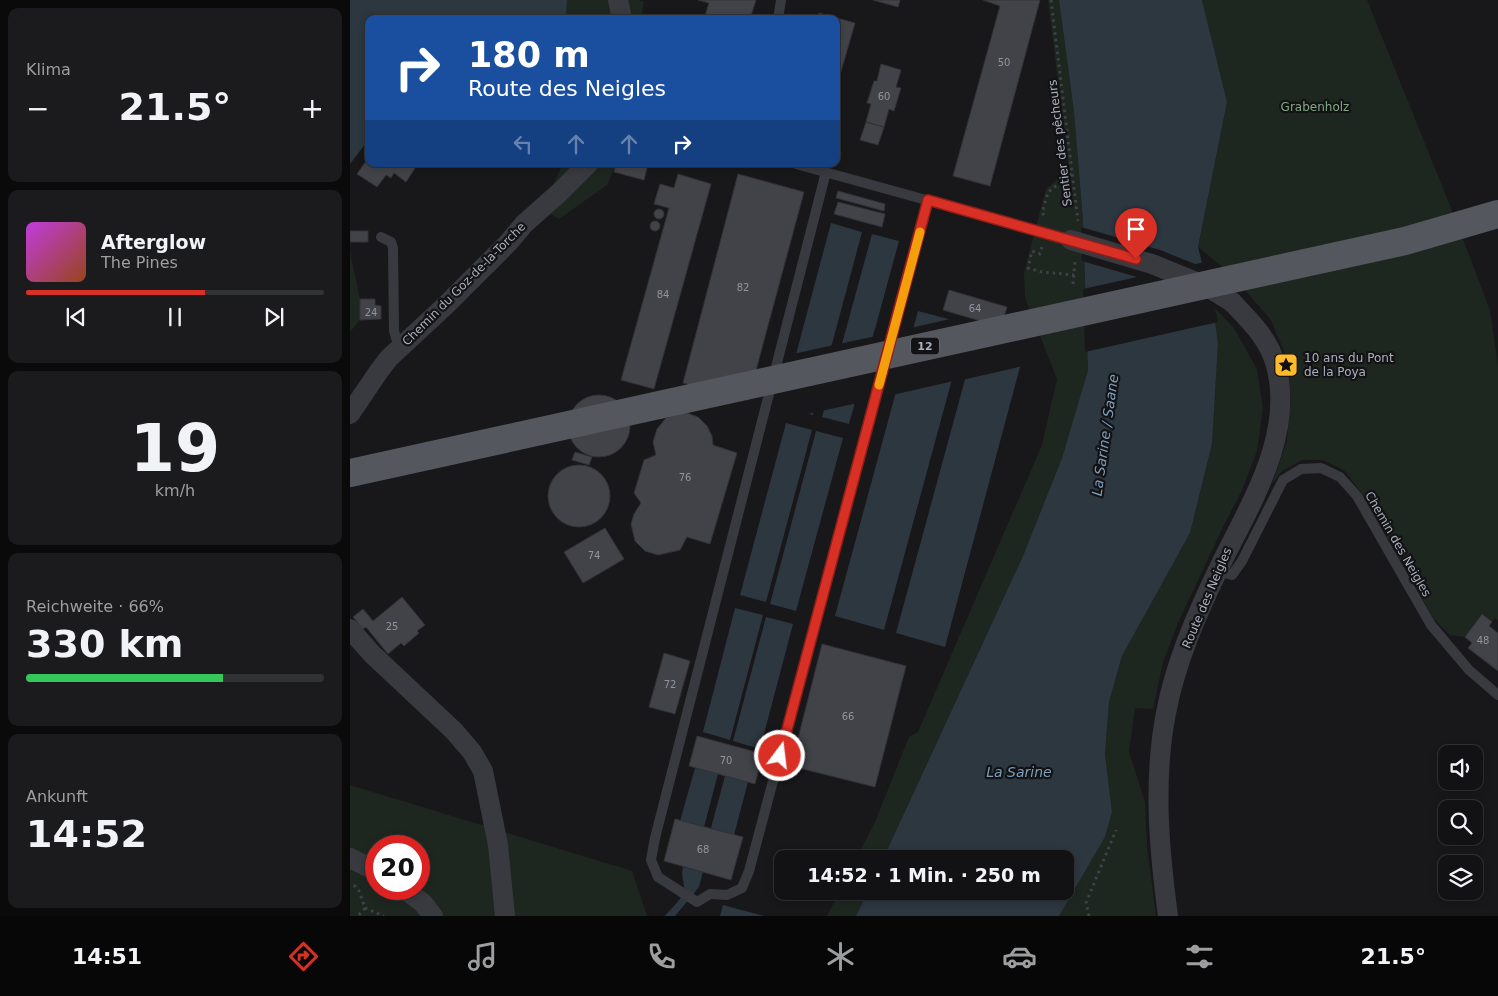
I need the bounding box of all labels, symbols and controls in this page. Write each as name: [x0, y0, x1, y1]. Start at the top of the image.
icon: right: [385, 35, 450, 100]
text: 180 m: [468, 35, 590, 75]
house number: 50: [998, 57, 1010, 68]
text: Klima: [26, 60, 71, 79]
text: Route des Neigles: [468, 76, 666, 101]
street label: Sentier des pêcheurs: [1045, 79, 1075, 207]
text: 21.5°: [119, 85, 231, 129]
house number: 60: [878, 91, 890, 102]
text: −: [26, 92, 49, 125]
text: +: [301, 92, 324, 125]
park label: Grabenholz: [1281, 100, 1349, 114]
icon: left: [509, 130, 537, 158]
icon: ahead: [562, 130, 590, 158]
icon: ahead: [615, 130, 643, 158]
icon: right: [668, 130, 696, 158]
pin: [1115, 208, 1157, 259]
icon: arrive: [1122, 215, 1150, 243]
street label: Chemin du Goz-de-la-Torche: [400, 220, 528, 348]
text: Afterglow: [101, 231, 206, 253]
text: The Pines: [101, 253, 178, 272]
house number: 82: [737, 282, 749, 293]
house number: 84: [657, 289, 669, 300]
icon: previous: [62, 303, 90, 331]
icon: pause: [161, 303, 189, 331]
icon: next: [260, 303, 288, 331]
house number: 64: [969, 303, 981, 314]
house number: 24: [365, 307, 377, 318]
road number: 12: [911, 338, 939, 354]
place label: 10 ans du Pont de la Poya: [1304, 351, 1394, 379]
place icon: 10 ans du Pont de la Poya: [1273, 352, 1299, 378]
water label: La Sarine / Saane: [1089, 373, 1121, 497]
text: 19: [130, 411, 220, 486]
house number: 76: [679, 472, 691, 483]
text: km/h: [155, 481, 195, 500]
street label: Chemin des Neigles: [1362, 489, 1434, 599]
street label: Route des Neigles: [1179, 546, 1235, 650]
house number: 74: [588, 550, 600, 561]
text: Reichweite · 66%: [26, 597, 164, 616]
house number: 25: [386, 621, 398, 632]
text: 330 km: [26, 622, 183, 666]
house number: 48: [1477, 635, 1489, 646]
house number: 72: [664, 679, 676, 690]
house number: 66: [842, 711, 854, 722]
position arrow: [753, 729, 805, 781]
map controls: [1438, 745, 1483, 900]
button: sound: [1438, 745, 1483, 790]
house number: 70: [720, 755, 732, 766]
water label: La Sarine: [986, 764, 1052, 780]
text: Ankunft: [26, 787, 88, 806]
button: search: [1438, 800, 1483, 845]
text: 14:52: [26, 812, 147, 856]
speed limit sign: 20: [365, 835, 430, 900]
house number: 68: [697, 844, 709, 855]
button: layers: [1438, 855, 1483, 900]
text: 14:52 · 1 Min. · 250 m: [807, 864, 1041, 886]
icon: directions: [286, 939, 321, 974]
icon: music: [465, 939, 500, 974]
icon: phone: [644, 939, 679, 974]
icon: climate: [823, 939, 858, 974]
icon: car: [1002, 939, 1037, 974]
icon: filters: [1182, 939, 1217, 974]
text: 14:51: [72, 944, 142, 969]
text: 21.5°: [1361, 944, 1426, 969]

